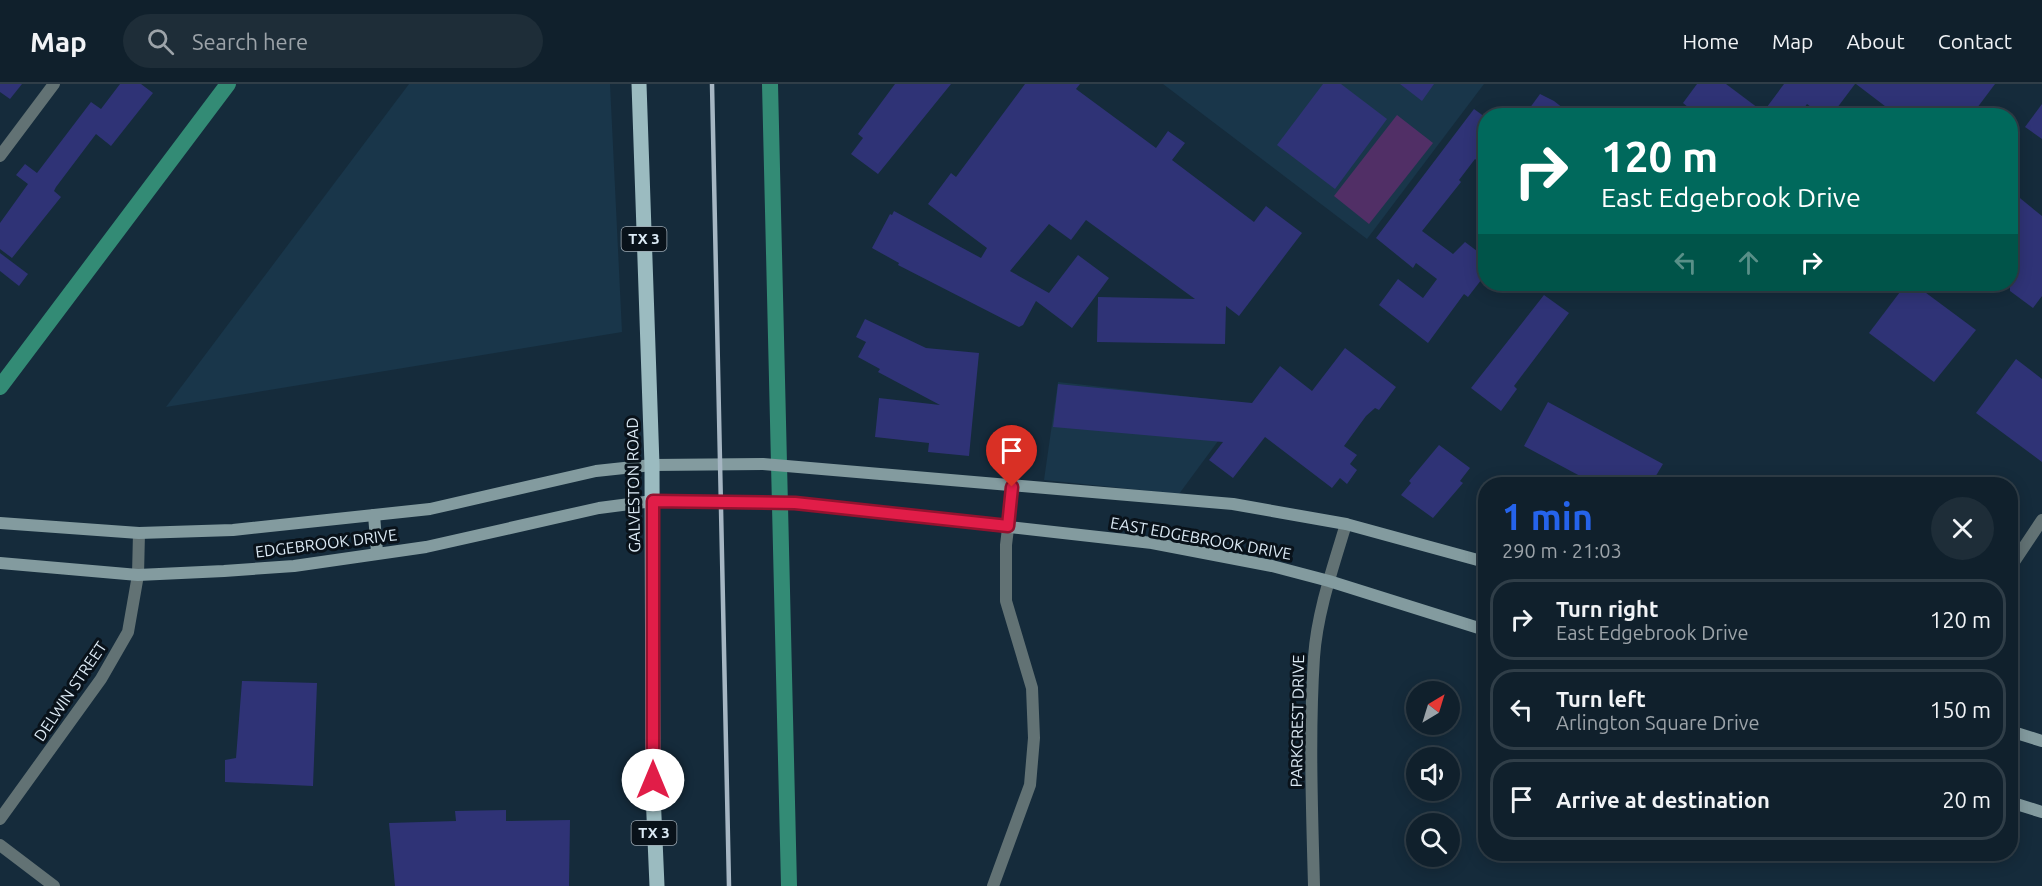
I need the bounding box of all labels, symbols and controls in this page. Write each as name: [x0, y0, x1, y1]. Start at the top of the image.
search box: [123, 14, 543, 68]
icon: search: [144, 25, 177, 58]
text: Map: [30, 26, 87, 57]
text: Search here: [192, 29, 308, 54]
text: Home: [1682, 29, 1739, 53]
text: Map: [1772, 29, 1813, 53]
text: About: [1846, 29, 1905, 53]
text: Contact: [1938, 29, 2012, 53]
icon: right: [1502, 132, 1580, 210]
text: 120 m: [1601, 133, 1718, 180]
text: East Edgebrook Drive: [1601, 182, 1861, 212]
road number: TX 3: [622, 227, 666, 251]
icon: left: [1669, 246, 1702, 279]
icon: ahead: [1732, 246, 1765, 279]
icon: right: [1795, 246, 1828, 279]
street label: GALVESTON ROAD: [623, 417, 643, 553]
pin: [986, 425, 1037, 487]
icon: arrive: [995, 434, 1028, 467]
text: 1 min: [1502, 496, 1593, 537]
button: close: [1931, 497, 1994, 560]
street label: EAST EDGEBROOK DRIVE: [1109, 513, 1293, 563]
street label: EDGEBROOK DRIVE: [254, 525, 398, 561]
text: 290 m · 21:03: [1502, 539, 1622, 562]
text: Turn right: [1556, 596, 1658, 621]
icon: right: [1505, 603, 1538, 636]
text: 120 m: [1930, 607, 1991, 632]
text: East Edgebrook Drive: [1556, 621, 1749, 644]
street label: DELWIN STREET: [30, 638, 110, 744]
street label: PARKCREST DRIVE: [1287, 654, 1307, 788]
north arrow: [1406, 681, 1460, 735]
map controls: [1406, 681, 1460, 867]
text: Turn left: [1556, 686, 1646, 711]
icon: left: [1505, 693, 1538, 726]
text: 150 m: [1930, 697, 1991, 722]
text: Arlington Square Drive: [1556, 711, 1759, 734]
button: sound: [1406, 747, 1460, 801]
position arrow: [621, 748, 685, 812]
icon: arrive: [1505, 783, 1538, 816]
text: Arrive at destination: [1556, 787, 1770, 812]
text: 20 m: [1942, 787, 1991, 812]
button: search: [1406, 813, 1460, 867]
road number: TX 3: [632, 821, 676, 845]

